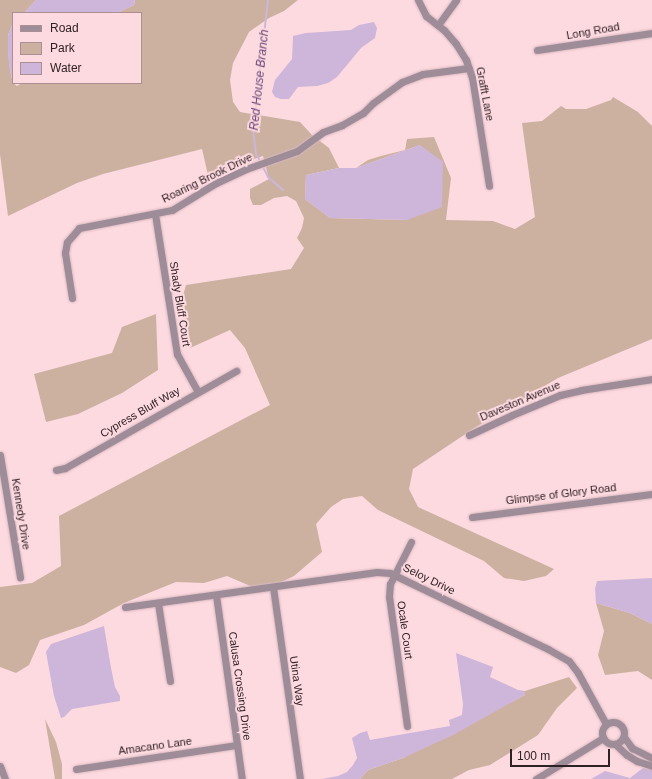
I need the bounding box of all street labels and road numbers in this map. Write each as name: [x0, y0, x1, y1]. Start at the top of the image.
street label: Long Road: [565, 20, 621, 42]
street label: Grafft Lane: [473, 66, 497, 122]
street label: Roaring Brook Drive: [160, 150, 254, 206]
street label: Shady Bluff Court: [167, 260, 193, 348]
street label: Daveston Avenue: [478, 378, 562, 424]
street label: Cypress Bluff Way: [98, 384, 182, 440]
street label: Kennedy Drive: [9, 477, 33, 551]
street label: Glimpse of Glory Road: [505, 481, 617, 507]
street label: Seloy Drive: [401, 561, 457, 597]
street label: Ocale Court: [394, 600, 416, 660]
street label: Calusa Crossing Drive: [226, 631, 254, 741]
street label: Utina Way: [287, 655, 307, 707]
street label: Amacano Lane: [117, 734, 193, 758]

